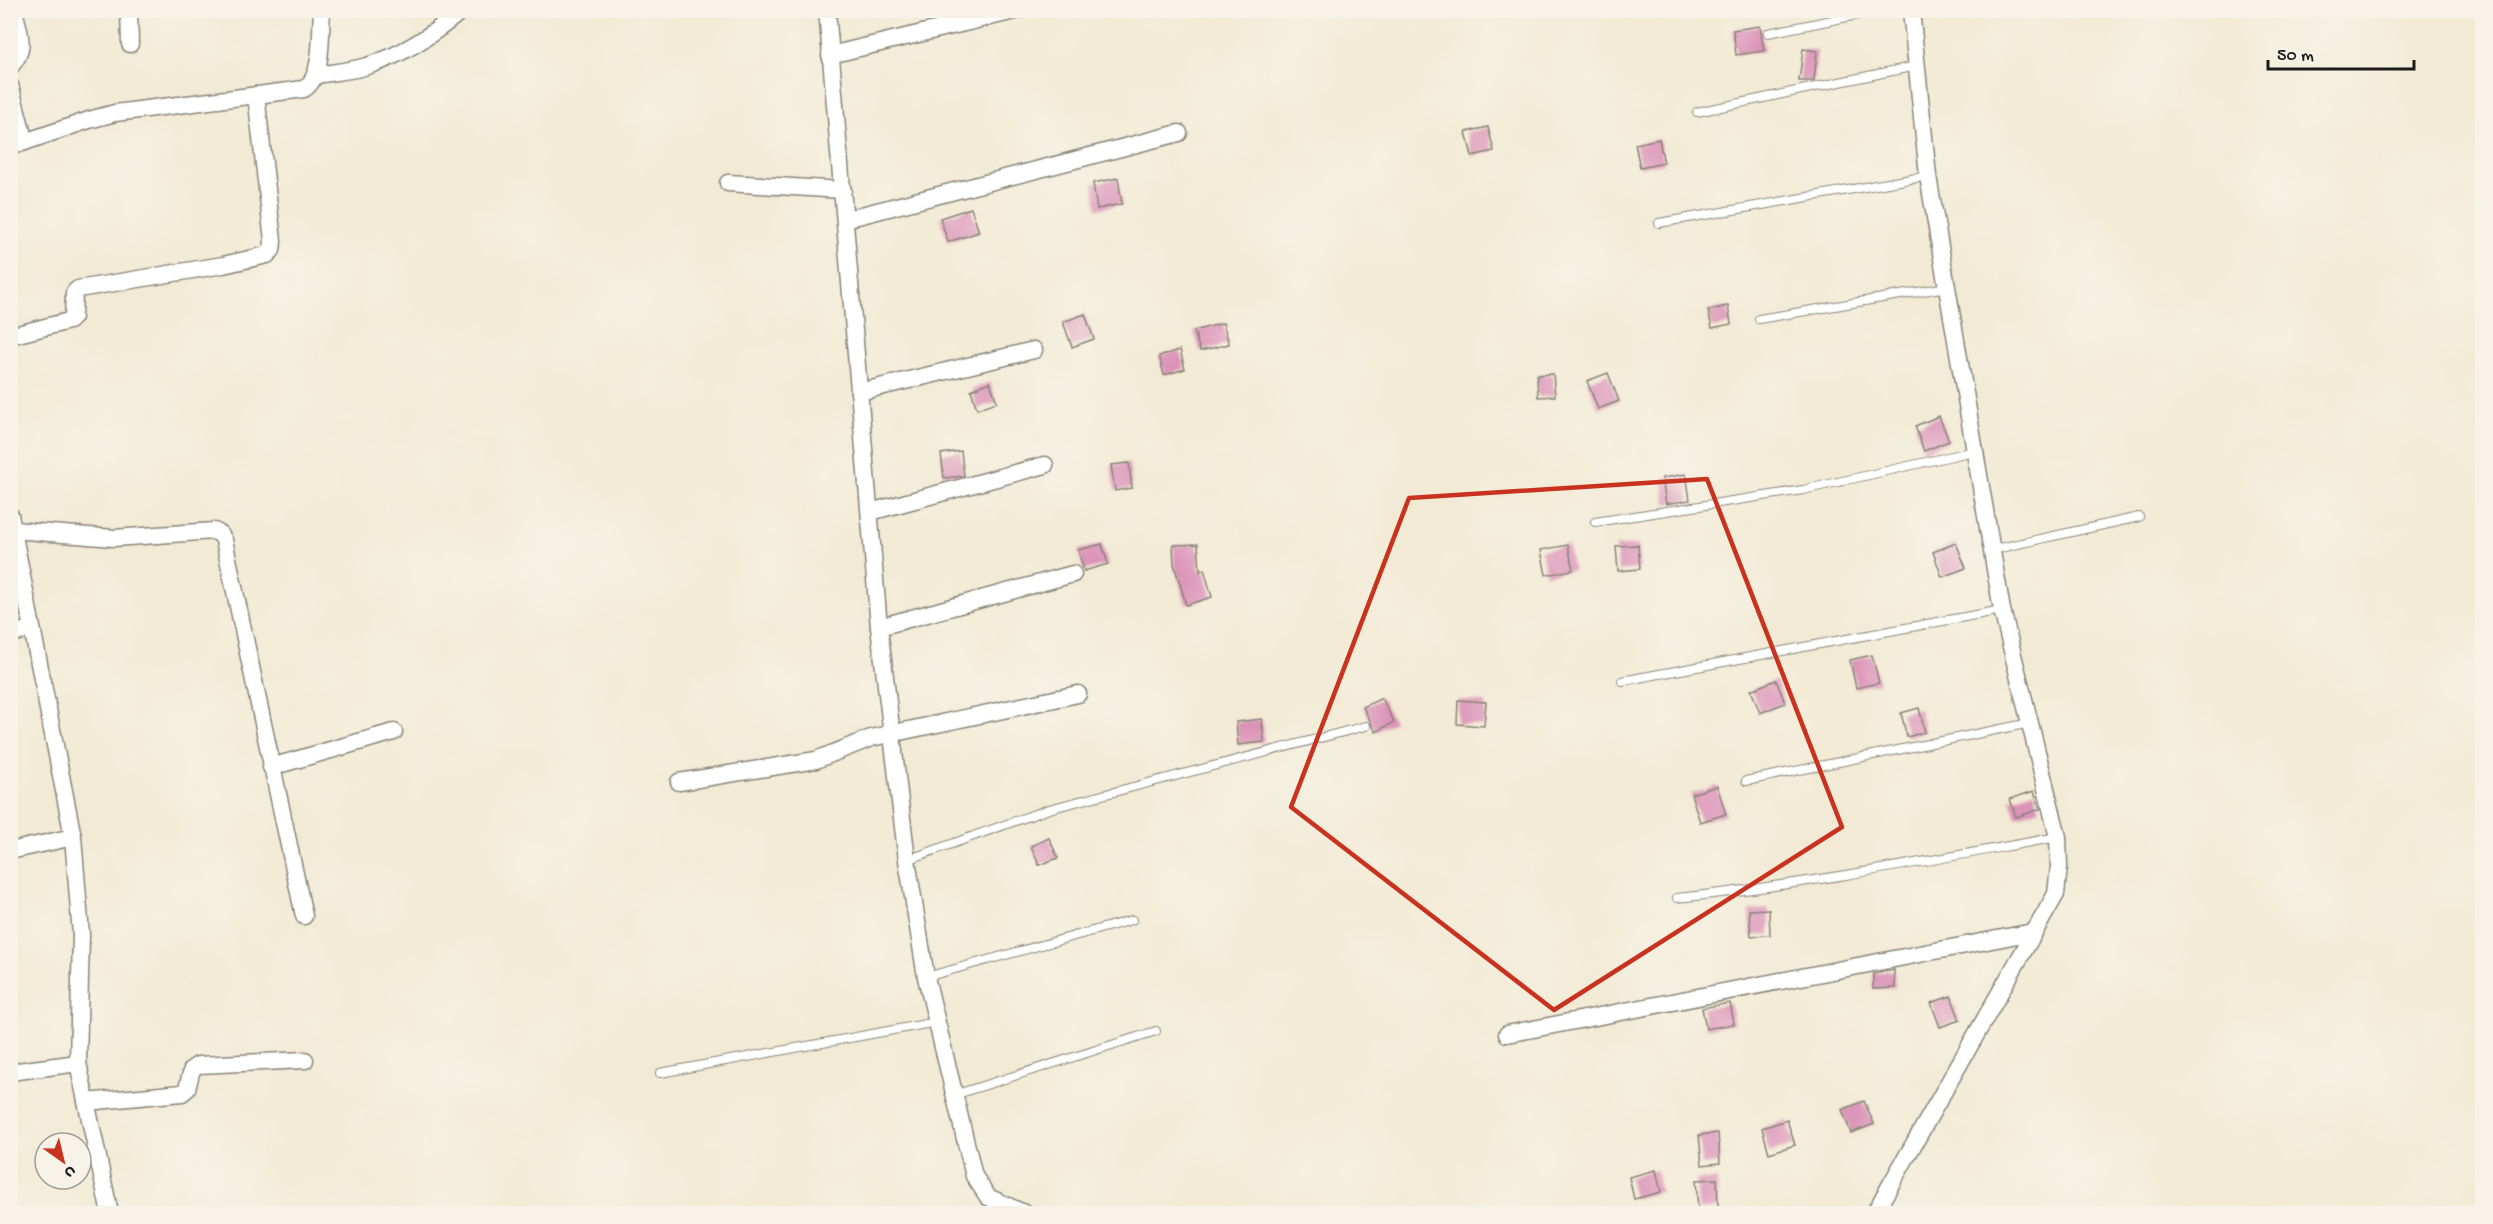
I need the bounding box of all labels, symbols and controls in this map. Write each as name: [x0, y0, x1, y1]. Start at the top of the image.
scale bar: [2268, 33, 2414, 71]
text: 50 m: [2277, 46, 2314, 67]
north arrow: [33, 1131, 93, 1191]
text: U: [60, 1160, 79, 1181]

